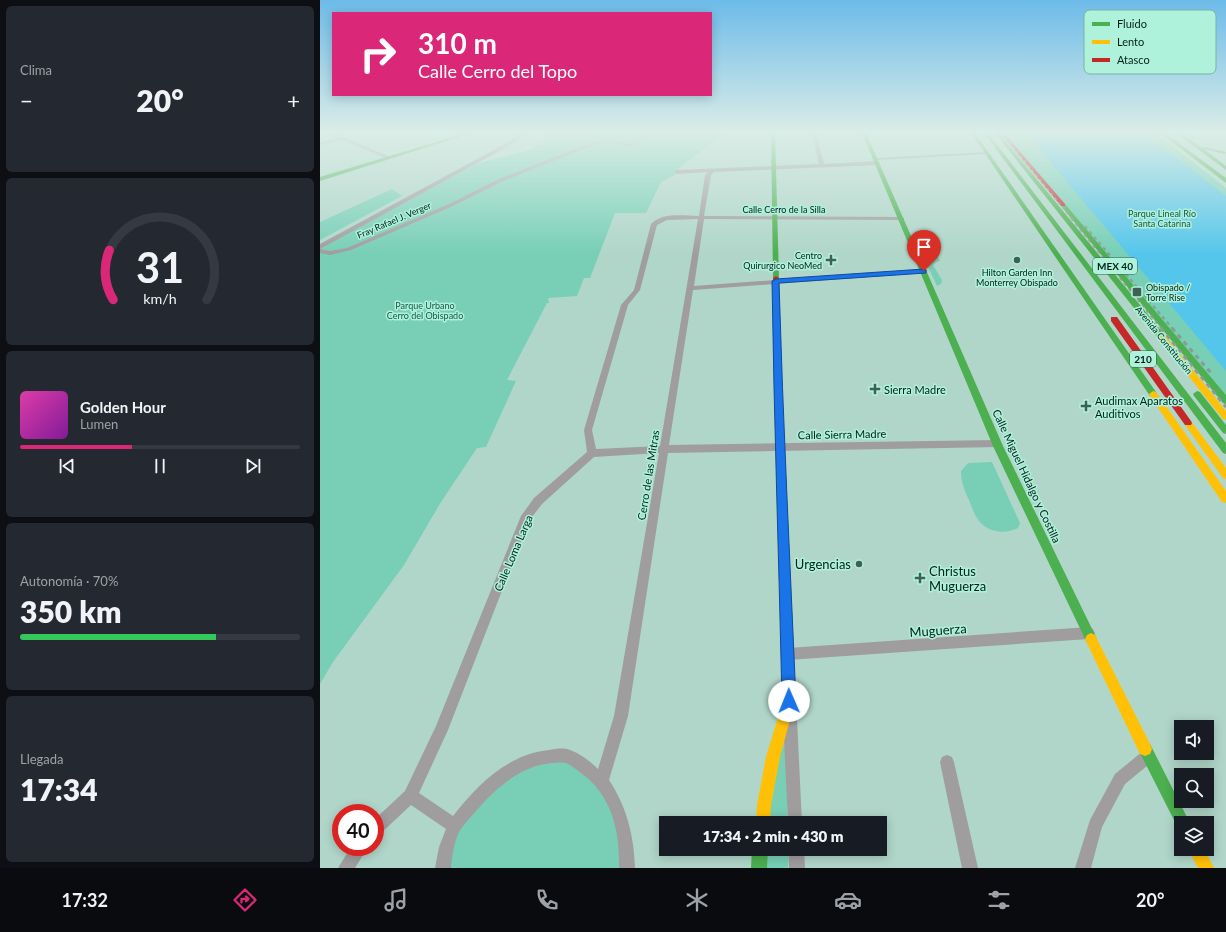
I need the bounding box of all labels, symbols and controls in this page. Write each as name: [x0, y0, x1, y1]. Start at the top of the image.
legend: [1084, 10, 1216, 74]
text: Fluido: [1117, 17, 1147, 30]
text: 310 m: [418, 26, 497, 60]
icon: right: [352, 28, 404, 80]
text: Lento: [1117, 35, 1144, 48]
text: Atasco: [1117, 53, 1150, 66]
text: Calle Cerro del Topo: [418, 60, 577, 82]
text: Clima: [20, 62, 52, 78]
text: 20°: [136, 82, 184, 118]
text: −: [20, 87, 33, 114]
text: +: [287, 87, 300, 114]
street label: Fray Rafael J. Verger: [355, 199, 433, 241]
street label: Calle Cerro de la Silla: [743, 204, 825, 215]
park label: Parque Lineal Río Santa Catarina: [1128, 208, 1196, 229]
pin: [907, 230, 941, 271]
icon: arrive: [913, 236, 935, 258]
text: 31: [136, 241, 184, 291]
place label: Centro Quirurgico NeoMed: [743, 250, 822, 271]
marker: Centro Quirurgico NeoMed: [825, 254, 837, 266]
marker: Hilton Garden Inn Monterrey Obispado: [1012, 255, 1022, 265]
road number: MEX 40: [1093, 258, 1137, 274]
place label: Hilton Garden Inn Monterrey Obispado: [976, 267, 1058, 288]
place label: Obispado / Torre Rise: [1146, 282, 1190, 303]
marker: Obispado / Torre Rise: [1131, 286, 1143, 298]
text: km/h: [143, 289, 177, 306]
park label: Parque Urbano Cerro del Obispado: [387, 300, 463, 321]
street label: Avenida Constitución: [1133, 304, 1195, 376]
road number: 210: [1130, 351, 1156, 367]
marker: Sierra Madre: [869, 383, 881, 395]
place label: Sierra Madre: [884, 383, 946, 396]
place label: Audimax Aparatos Auditivos: [1095, 394, 1183, 420]
text: Golden Hour: [80, 398, 166, 416]
marker: Audimax Aparatos Auditivos: [1080, 400, 1092, 412]
street label: Calle Miguel Hidalgo y Costilla: [990, 407, 1064, 545]
text: Lumen: [80, 416, 118, 432]
street label: Calle Sierra Madre: [798, 427, 887, 441]
street label: Cerro de las Mitras: [634, 429, 662, 521]
icon: previous: [56, 455, 78, 477]
icon: pause: [149, 455, 171, 477]
icon: next: [242, 455, 264, 477]
street label: Calle Loma Larga: [491, 513, 535, 593]
place label: Urgencias: [795, 556, 851, 572]
marker: Urgencias: [854, 559, 864, 569]
place label: Christus Muguerza: [929, 563, 986, 594]
marker: Christus Muguerza: [914, 572, 926, 584]
text: Autonomía · 70%: [20, 573, 118, 589]
text: 350 km: [20, 593, 121, 629]
street label: Muguerza: [909, 620, 967, 640]
position arrow: [768, 680, 810, 722]
map controls: [1174, 720, 1214, 856]
button: sound: [1174, 720, 1214, 760]
text: Llegada: [20, 751, 64, 767]
button: search: [1174, 768, 1214, 808]
text: 17:34: [20, 771, 98, 807]
speed limit sign: 40: [332, 804, 384, 856]
button: layers: [1174, 816, 1214, 856]
text: 17:34 · 2 min · 430 m: [702, 827, 844, 845]
icon: directions: [231, 886, 259, 914]
icon: music: [382, 886, 410, 914]
icon: phone: [533, 886, 561, 914]
icon: climate: [683, 886, 711, 914]
icon: car: [834, 886, 862, 914]
icon: filters: [985, 886, 1013, 914]
text: 17:32: [61, 889, 108, 911]
text: 20°: [1136, 889, 1164, 911]

